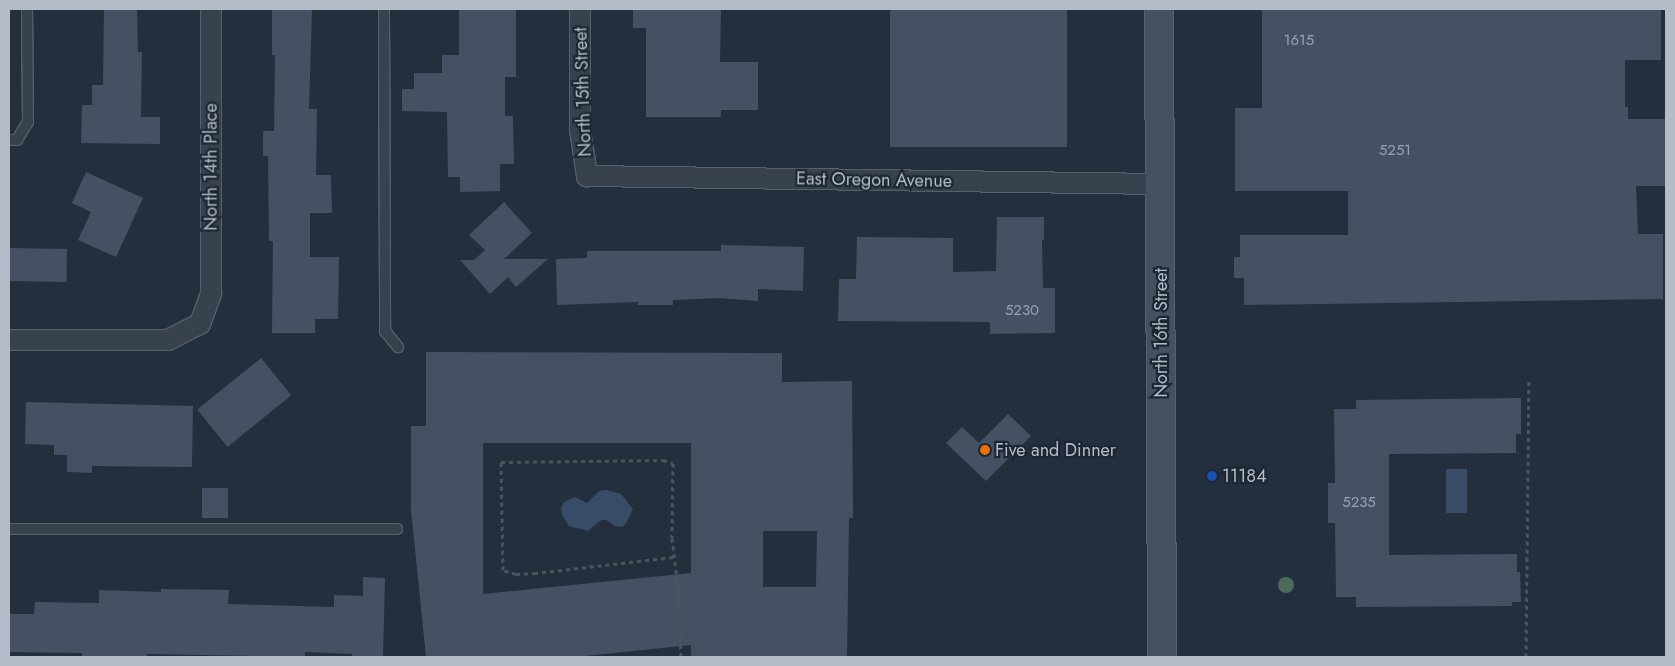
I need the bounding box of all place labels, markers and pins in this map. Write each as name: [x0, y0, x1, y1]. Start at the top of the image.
place label: Five and Dinner: [995, 439, 1116, 461]
marker: Five and Dinner: [979, 444, 991, 456]
place label: 11184: [1222, 465, 1267, 487]
marker: 11184: [1206, 470, 1218, 482]

